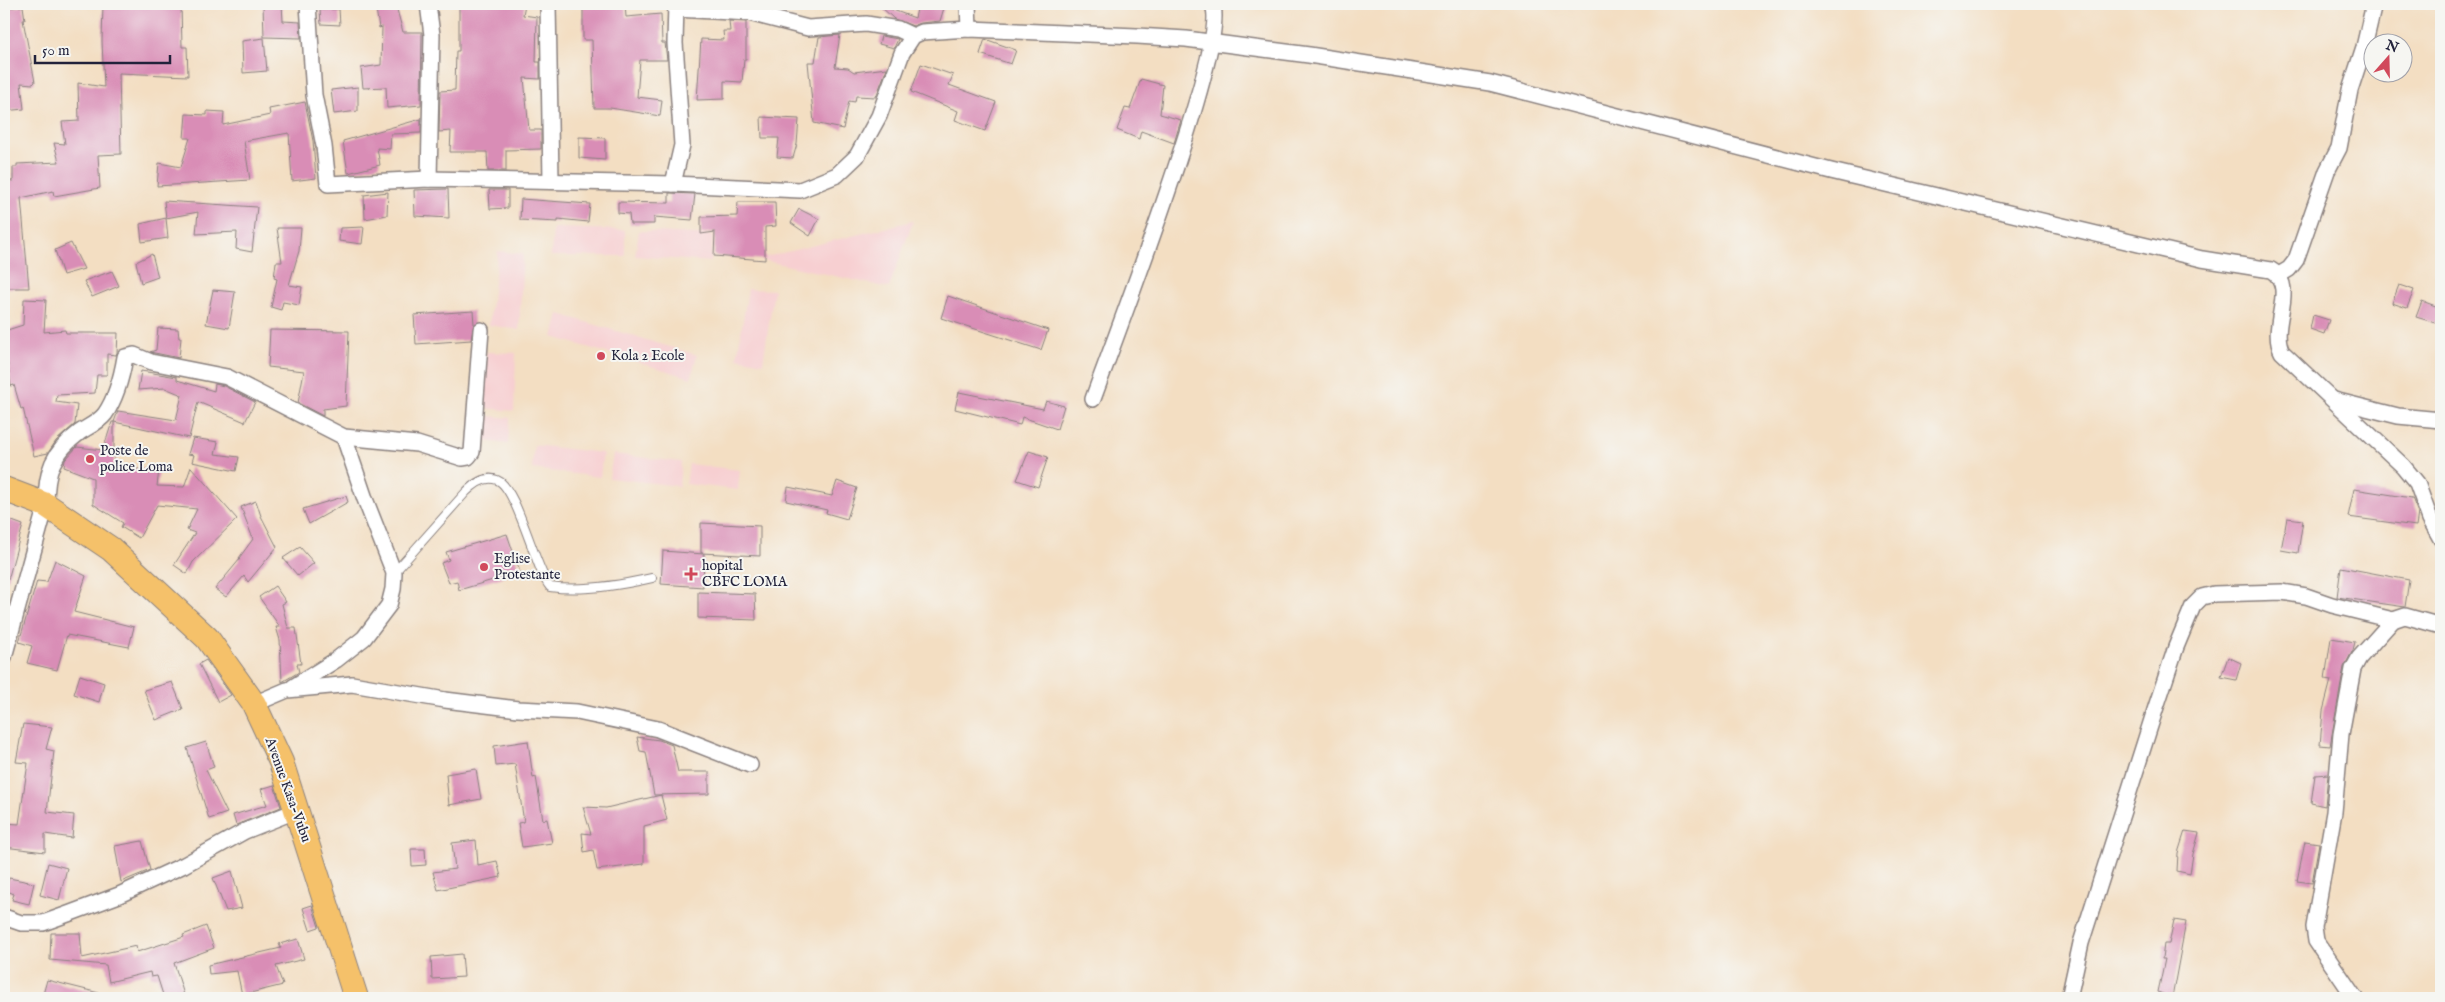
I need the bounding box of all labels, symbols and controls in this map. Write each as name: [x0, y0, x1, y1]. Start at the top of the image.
scale bar: [35, 32, 170, 64]
north arrow: [2362, 32, 2412, 82]
text: N: [2382, 36, 2401, 57]
text: 50 m: [42, 41, 70, 60]
place label: Kola 2 Ecole: [611, 347, 685, 365]
marker: Kola 2 Ecole: [595, 350, 607, 362]
place label: Poste de police Loma: [100, 442, 174, 476]
marker: Poste de police Loma: [84, 453, 96, 465]
place label: Eglise Protestante: [494, 550, 561, 584]
place label: hopital CBFC LOMA: [702, 557, 788, 591]
marker: Eglise Protestante: [478, 561, 490, 573]
marker: hopital CBFC LOMA: [684, 567, 698, 581]
street label: Avenue Kasa-Vubu: [260, 734, 315, 845]

